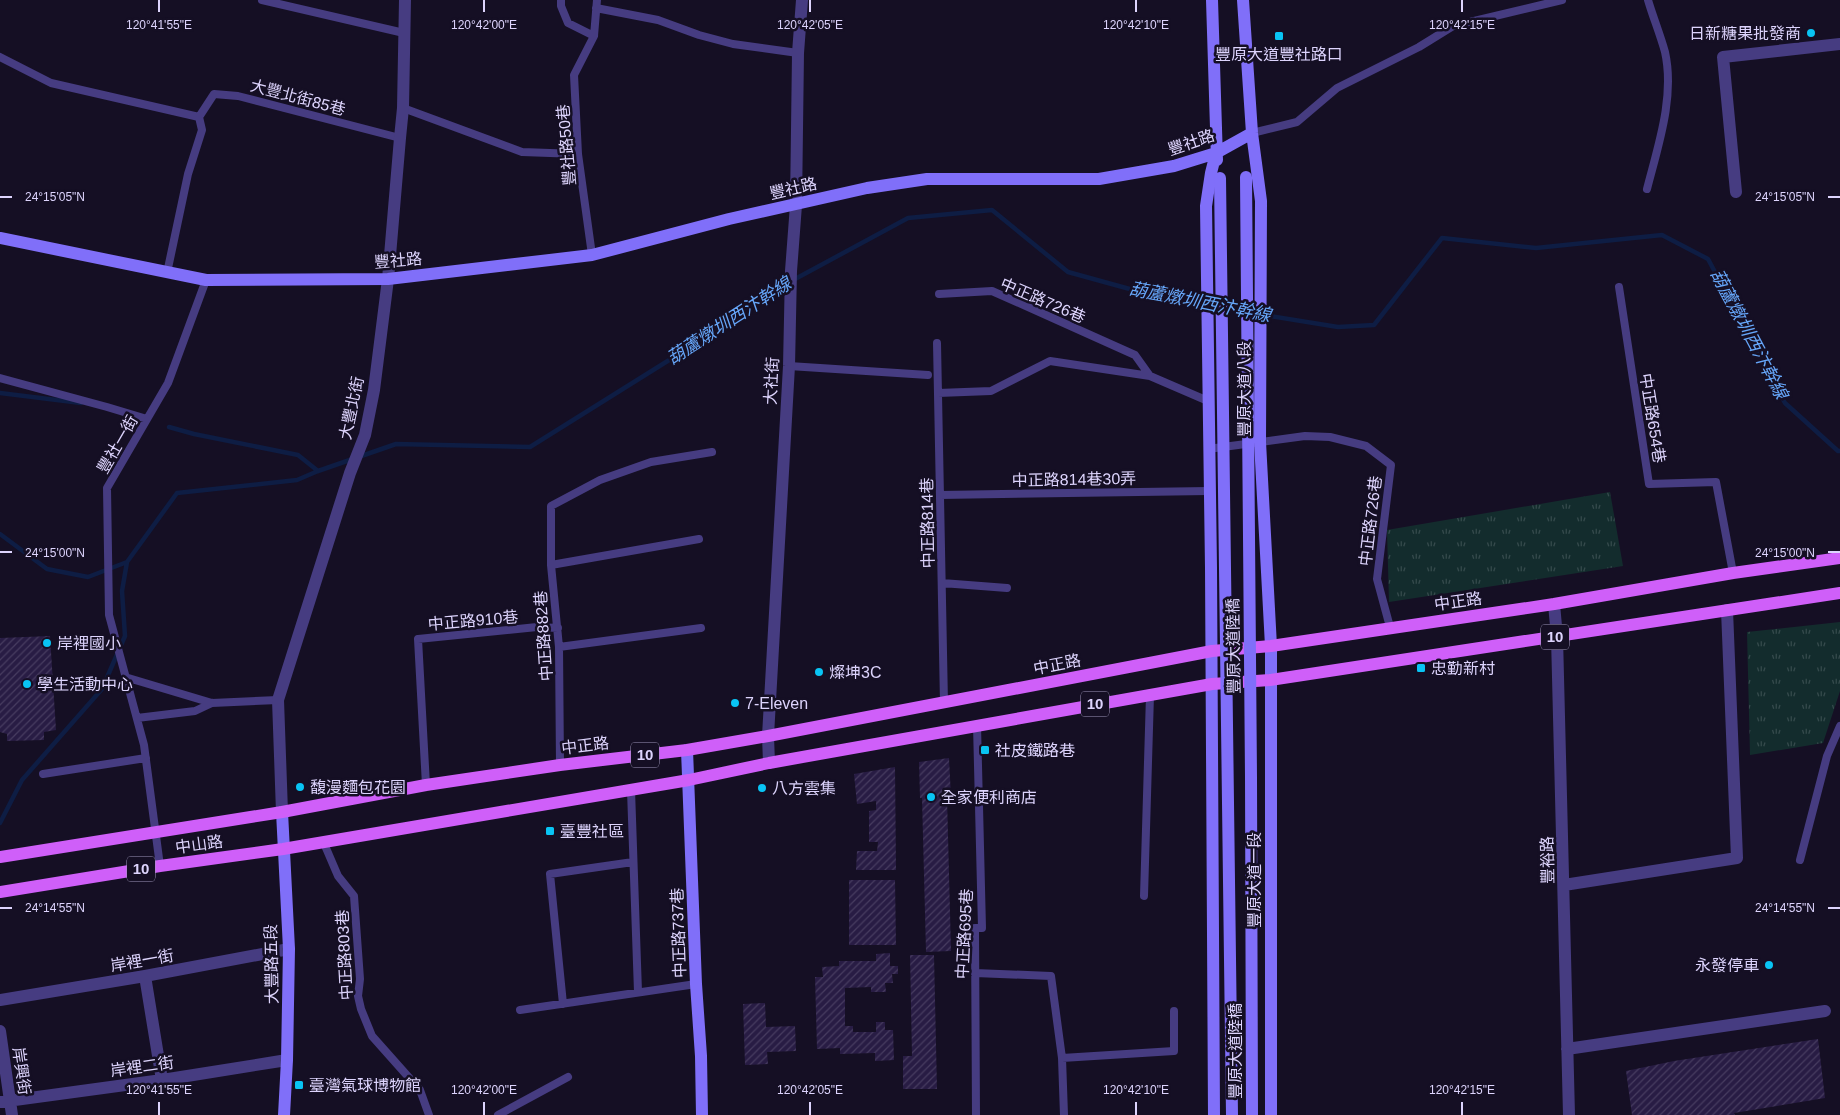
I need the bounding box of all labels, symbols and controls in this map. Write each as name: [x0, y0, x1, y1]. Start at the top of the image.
text: 120°41'55"E: [126, 18, 192, 32]
text: 120°42'00"E: [451, 18, 517, 32]
text: 120°42'05"E: [777, 18, 843, 32]
text: 120°42'10"E: [1103, 18, 1169, 32]
text: 120°42'15"E: [1429, 18, 1495, 32]
place label: 日新糖果批發商: [1689, 25, 1801, 42]
marker: 日新糖果批發商: [1805, 27, 1817, 39]
marker: 豐原大道豐社路口: [1273, 30, 1285, 42]
place label: 豐原大道豐社路口: [1215, 46, 1343, 63]
street label: 大豐北街85巷: [248, 77, 347, 118]
street label: 豐社路50巷: [554, 103, 579, 186]
street label: 豐社路: [1166, 127, 1217, 158]
street label: 豐社路: [768, 175, 818, 202]
text: 24°15'05"N: [25, 190, 85, 204]
text: 24°15'05"N: [1755, 190, 1815, 204]
street label: 豐社路: [373, 250, 423, 271]
water label: 葫蘆燉圳西汴幹線: [1706, 266, 1793, 404]
water label: 葫蘆燉圳西汴幹線: [663, 272, 797, 369]
street label: 中正路726巷: [998, 275, 1088, 326]
water label: 葫蘆燉圳西汴幹線: [1127, 278, 1275, 326]
street label: 豐原大道八段: [1236, 341, 1253, 437]
street label: 大社街: [762, 357, 781, 405]
street label: 中正路654巷: [1637, 372, 1668, 464]
street label: 大豐北街: [337, 375, 366, 441]
street label: 豐社一街: [94, 412, 141, 476]
street label: 中正路814巷30弄: [1012, 470, 1136, 489]
street label: 中正路726巷: [1357, 475, 1384, 567]
street label: 中正路814巷: [918, 477, 937, 568]
text: 24°15'00"N: [25, 546, 85, 560]
text: 24°15'00"N: [1755, 546, 1815, 560]
street label: 中正路882巷: [532, 590, 555, 682]
street label: 中正路: [1433, 590, 1483, 613]
street label: 豐原大道陸橋: [1224, 598, 1243, 694]
street label: 中正路910巷: [427, 608, 519, 633]
road number: 10: [1541, 624, 1569, 650]
place label: 岸裡國小: [57, 635, 121, 652]
marker: 岸裡國小: [41, 637, 53, 649]
street label: 中正路: [1032, 652, 1082, 677]
place label: 忠勤新村: [1431, 660, 1495, 677]
marker: 忠勤新村: [1415, 662, 1427, 674]
place label: 燦坤3C: [829, 664, 881, 681]
marker: 燦坤3C: [813, 666, 825, 678]
place label: 學生活動中心: [37, 676, 133, 693]
marker: 學生活動中心: [21, 678, 33, 690]
road number: 10: [1081, 692, 1109, 716]
place label: 7-Eleven: [745, 695, 808, 712]
marker: 7-Eleven: [729, 697, 741, 709]
street label: 中正路: [560, 734, 610, 757]
road number: 10: [631, 742, 659, 768]
place label: 社皮鐵路巷: [995, 742, 1075, 759]
marker: 社皮鐵路巷: [979, 744, 991, 756]
place label: 馥漫麵包花園: [310, 779, 406, 796]
place label: 八方雲集: [772, 780, 836, 797]
marker: 馥漫麵包花園: [294, 781, 306, 793]
marker: 八方雲集: [756, 782, 768, 794]
place label: 全家便利商店: [941, 789, 1037, 806]
marker: 全家便利商店: [925, 791, 937, 803]
place label: 臺豐社區: [560, 823, 624, 840]
marker: 臺豐社區: [544, 825, 556, 837]
street label: 豐原大道一段: [1246, 832, 1263, 928]
street label: 中山路: [174, 833, 224, 856]
street label: 豐裕路: [1539, 836, 1556, 884]
road number: 10: [127, 856, 155, 882]
street label: 中正路737巷: [668, 887, 689, 979]
street label: 中正路695巷: [954, 888, 975, 980]
text: 24°14'55"N: [25, 901, 85, 915]
text: 24°14'55"N: [1755, 901, 1815, 915]
street label: 中正路803巷: [334, 909, 355, 1001]
street label: 大豐路五段: [262, 924, 281, 1004]
street label: 岸裡一街: [109, 947, 175, 974]
place label: 永發停車: [1695, 957, 1759, 974]
marker: 永發停車: [1763, 959, 1775, 971]
street label: 豐原大道陸橋: [1227, 1003, 1244, 1099]
street label: 岸興街: [10, 1046, 33, 1096]
street label: 岸裡二街: [109, 1054, 175, 1079]
place label: 臺灣氣球博物館: [309, 1077, 421, 1094]
marker: 臺灣氣球博物館: [293, 1079, 305, 1091]
text: 120°41'55"E: [126, 1083, 192, 1097]
text: 120°42'00"E: [451, 1083, 517, 1097]
text: 120°42'05"E: [777, 1083, 843, 1097]
text: 120°42'10"E: [1103, 1083, 1169, 1097]
text: 120°42'15"E: [1429, 1083, 1495, 1097]

